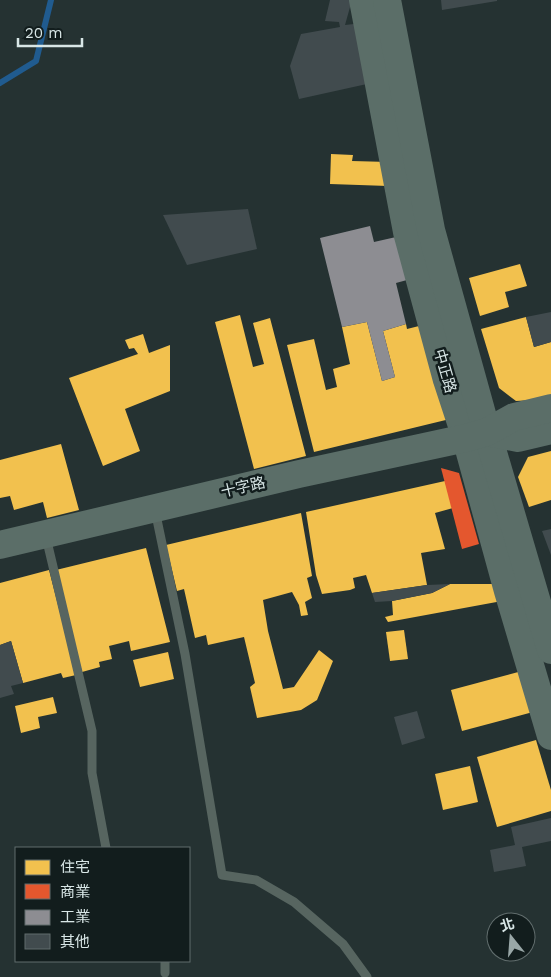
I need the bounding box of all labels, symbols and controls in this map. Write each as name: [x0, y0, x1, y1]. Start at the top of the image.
scale bar: [18, 15, 81, 47]
text: 20 m: [25, 24, 63, 42]
street label: 中正路: [430, 347, 460, 395]
street label: 十字路: [219, 473, 267, 501]
legend: [15, 847, 190, 962]
text: 住宅: [60, 858, 90, 876]
text: 商業: [60, 883, 90, 901]
text: 工業: [60, 908, 90, 926]
north arrow: [486, 912, 536, 962]
text: 北: [498, 915, 516, 934]
text: 其他: [60, 933, 90, 951]

